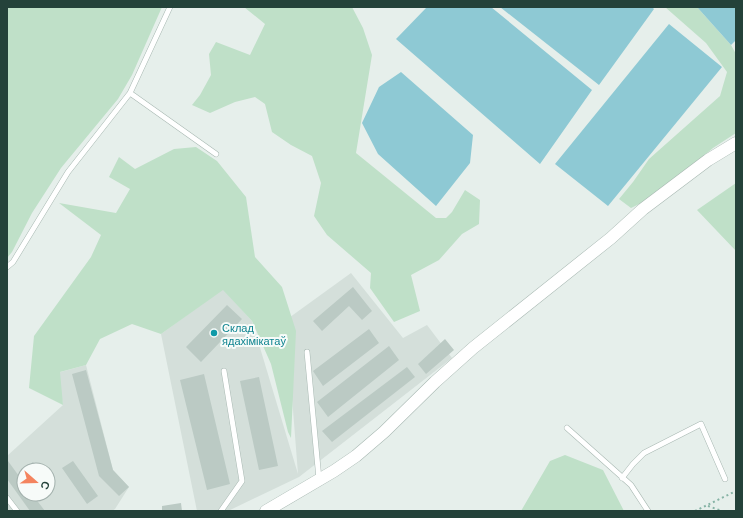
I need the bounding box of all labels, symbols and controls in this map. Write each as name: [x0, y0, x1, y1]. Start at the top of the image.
place label: Склад ядахімікатаў: [222, 321, 286, 347]
marker: Склад ядахімікатаў: [209, 328, 219, 338]
north arrow: [16, 462, 56, 502]
text: С: [38, 480, 53, 492]

